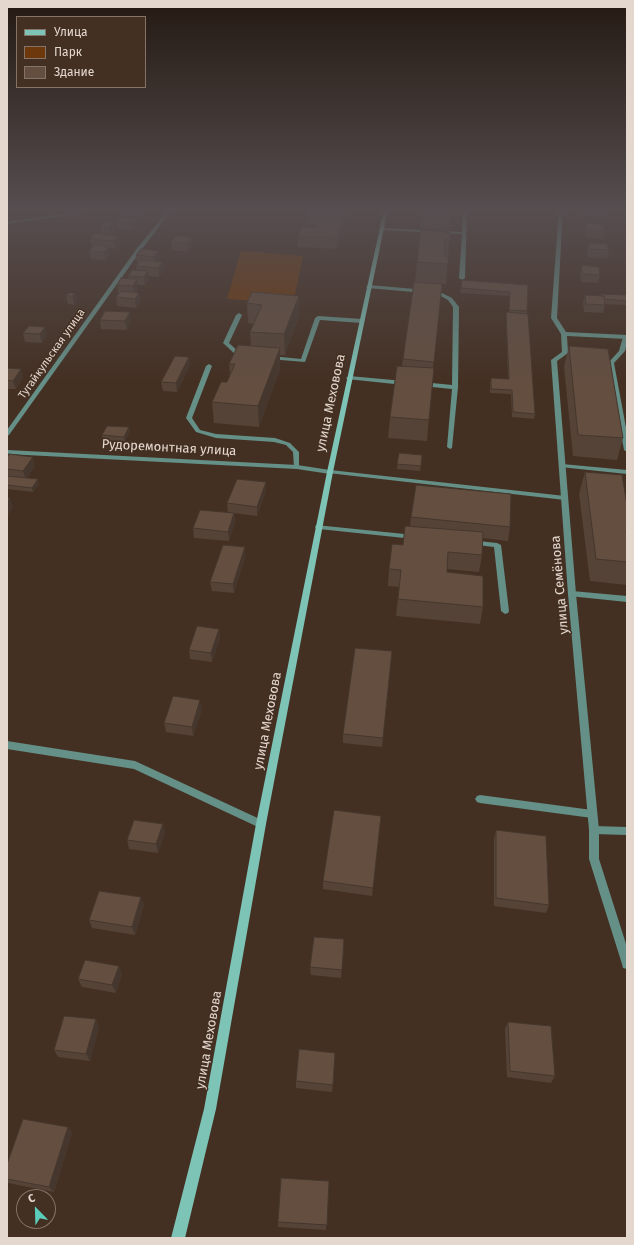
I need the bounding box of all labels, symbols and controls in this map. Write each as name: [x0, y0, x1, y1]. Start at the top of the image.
legend: [16, 16, 146, 88]
text: Улица: [54, 25, 88, 39]
text: Парк: [54, 45, 82, 59]
text: Здание: [54, 65, 94, 79]
street label: Тугайкульская улица: [16, 306, 88, 402]
street label: улица Меховова: [313, 353, 349, 453]
street label: Рудоремонтная улица: [101, 437, 237, 459]
street label: улица Семёнова: [548, 535, 572, 635]
street label: улица Меховова: [251, 671, 285, 771]
street label: улица Меховова: [193, 990, 225, 1090]
north arrow: [16, 1189, 56, 1229]
text: С: [26, 1191, 37, 1206]

